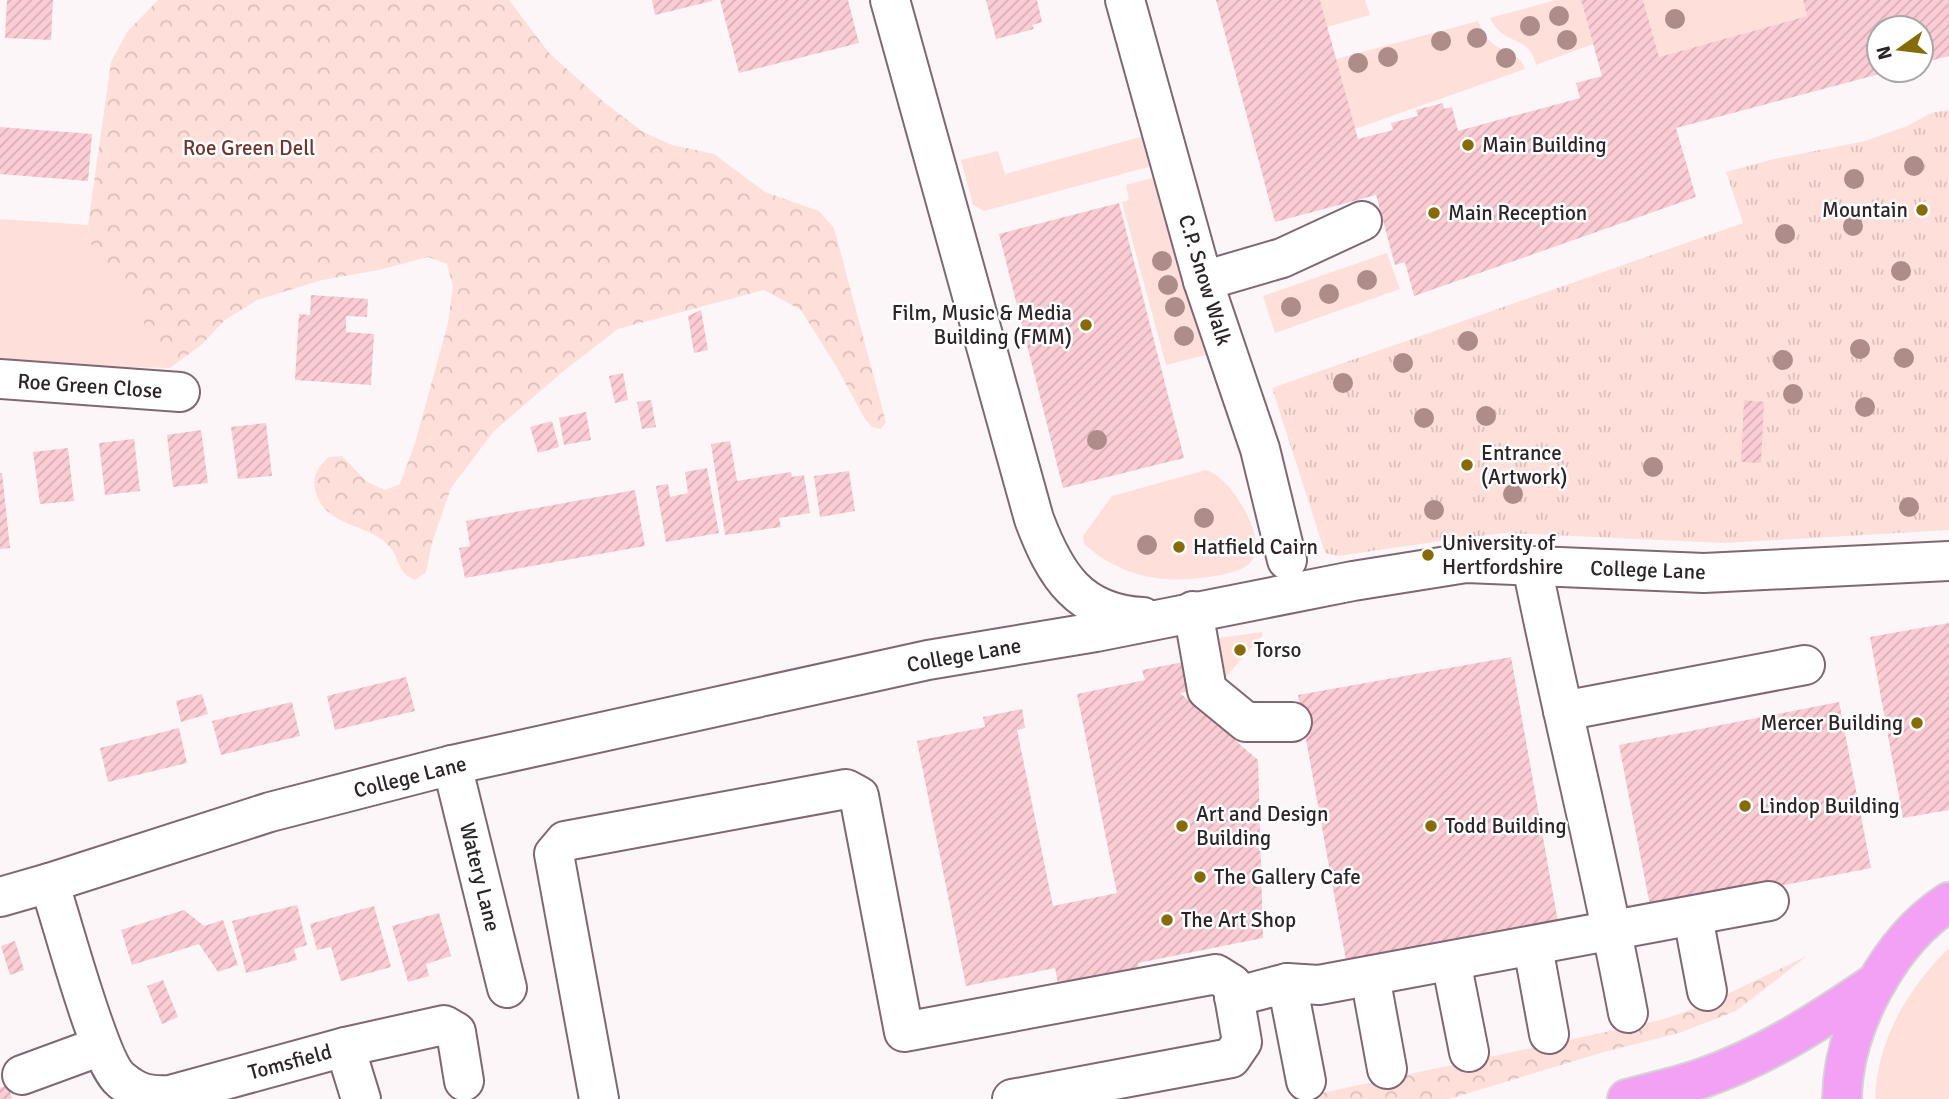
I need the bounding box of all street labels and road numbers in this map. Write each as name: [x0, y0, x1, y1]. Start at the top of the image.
street label: C.P. Snow Walk: [1173, 211, 1237, 349]
street label: Roe Green Close: [16, 368, 164, 404]
street label: College Lane: [1590, 555, 1706, 585]
street label: College Lane: [905, 632, 1023, 678]
street label: College Lane: [351, 750, 469, 804]
street label: Watery Lane: [454, 820, 506, 934]
street label: Tomsfield: [245, 1038, 335, 1086]

